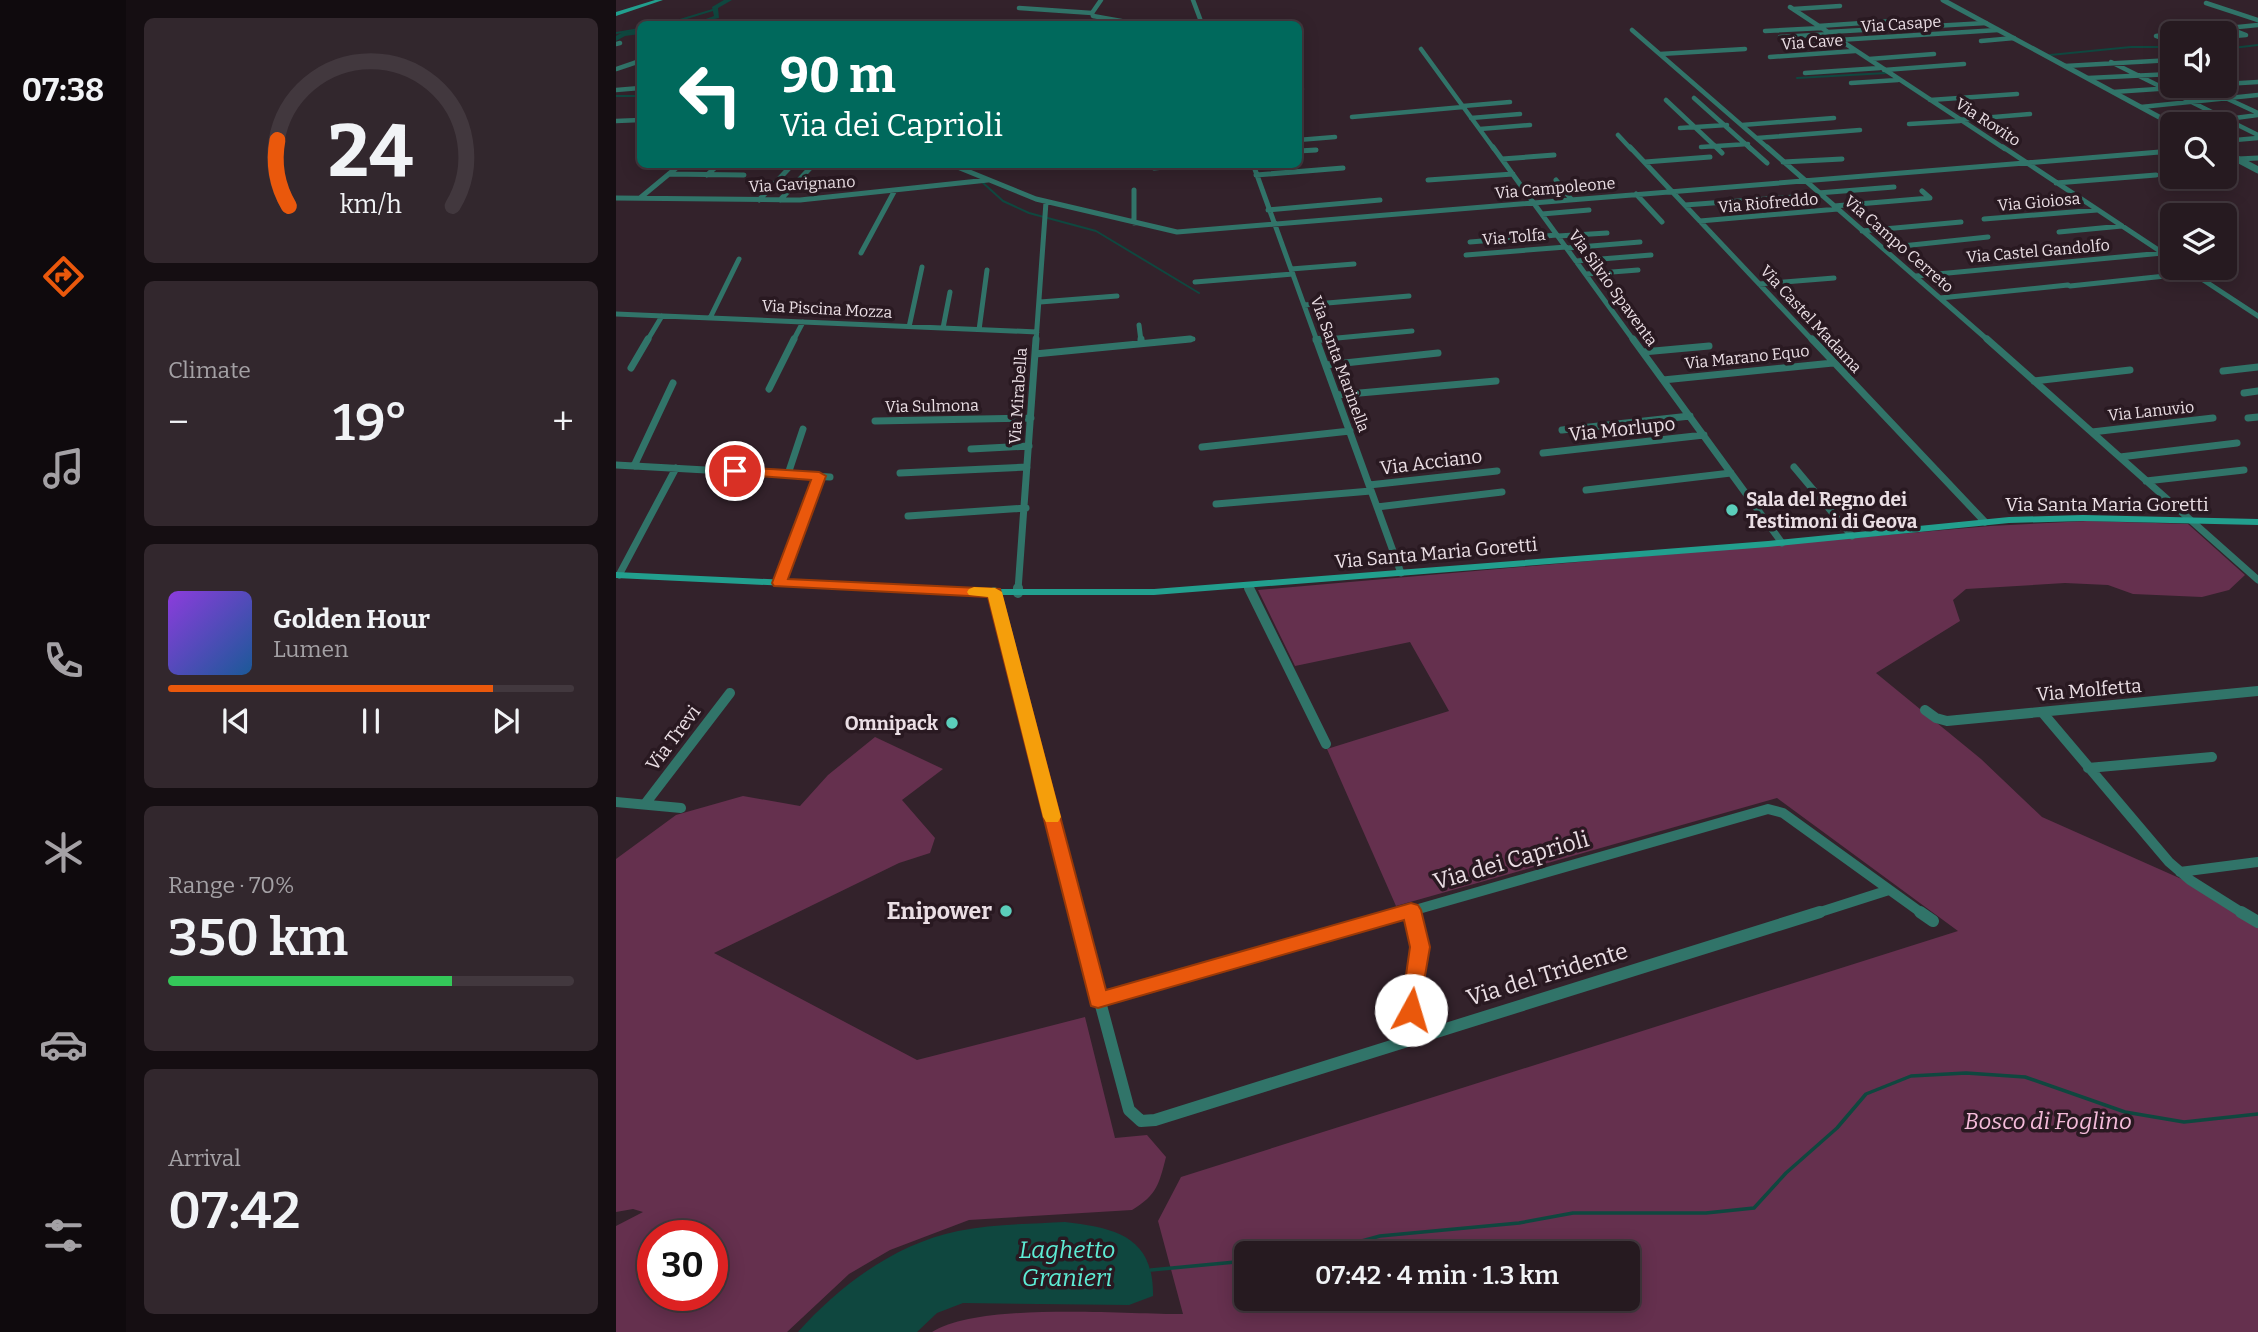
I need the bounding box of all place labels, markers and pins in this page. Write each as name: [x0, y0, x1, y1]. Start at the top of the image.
pin: [705, 441, 765, 501]
place label: Sala del Regno dei Testimoni di Geova: [1746, 488, 1918, 533]
marker: Sala del Regno dei Testimoni di Geova: [1724, 502, 1740, 518]
place label: Omnipack: [845, 712, 939, 735]
marker: Omnipack: [944, 715, 960, 731]
place label: Enipower: [887, 897, 992, 925]
marker: Enipower: [998, 903, 1014, 919]

